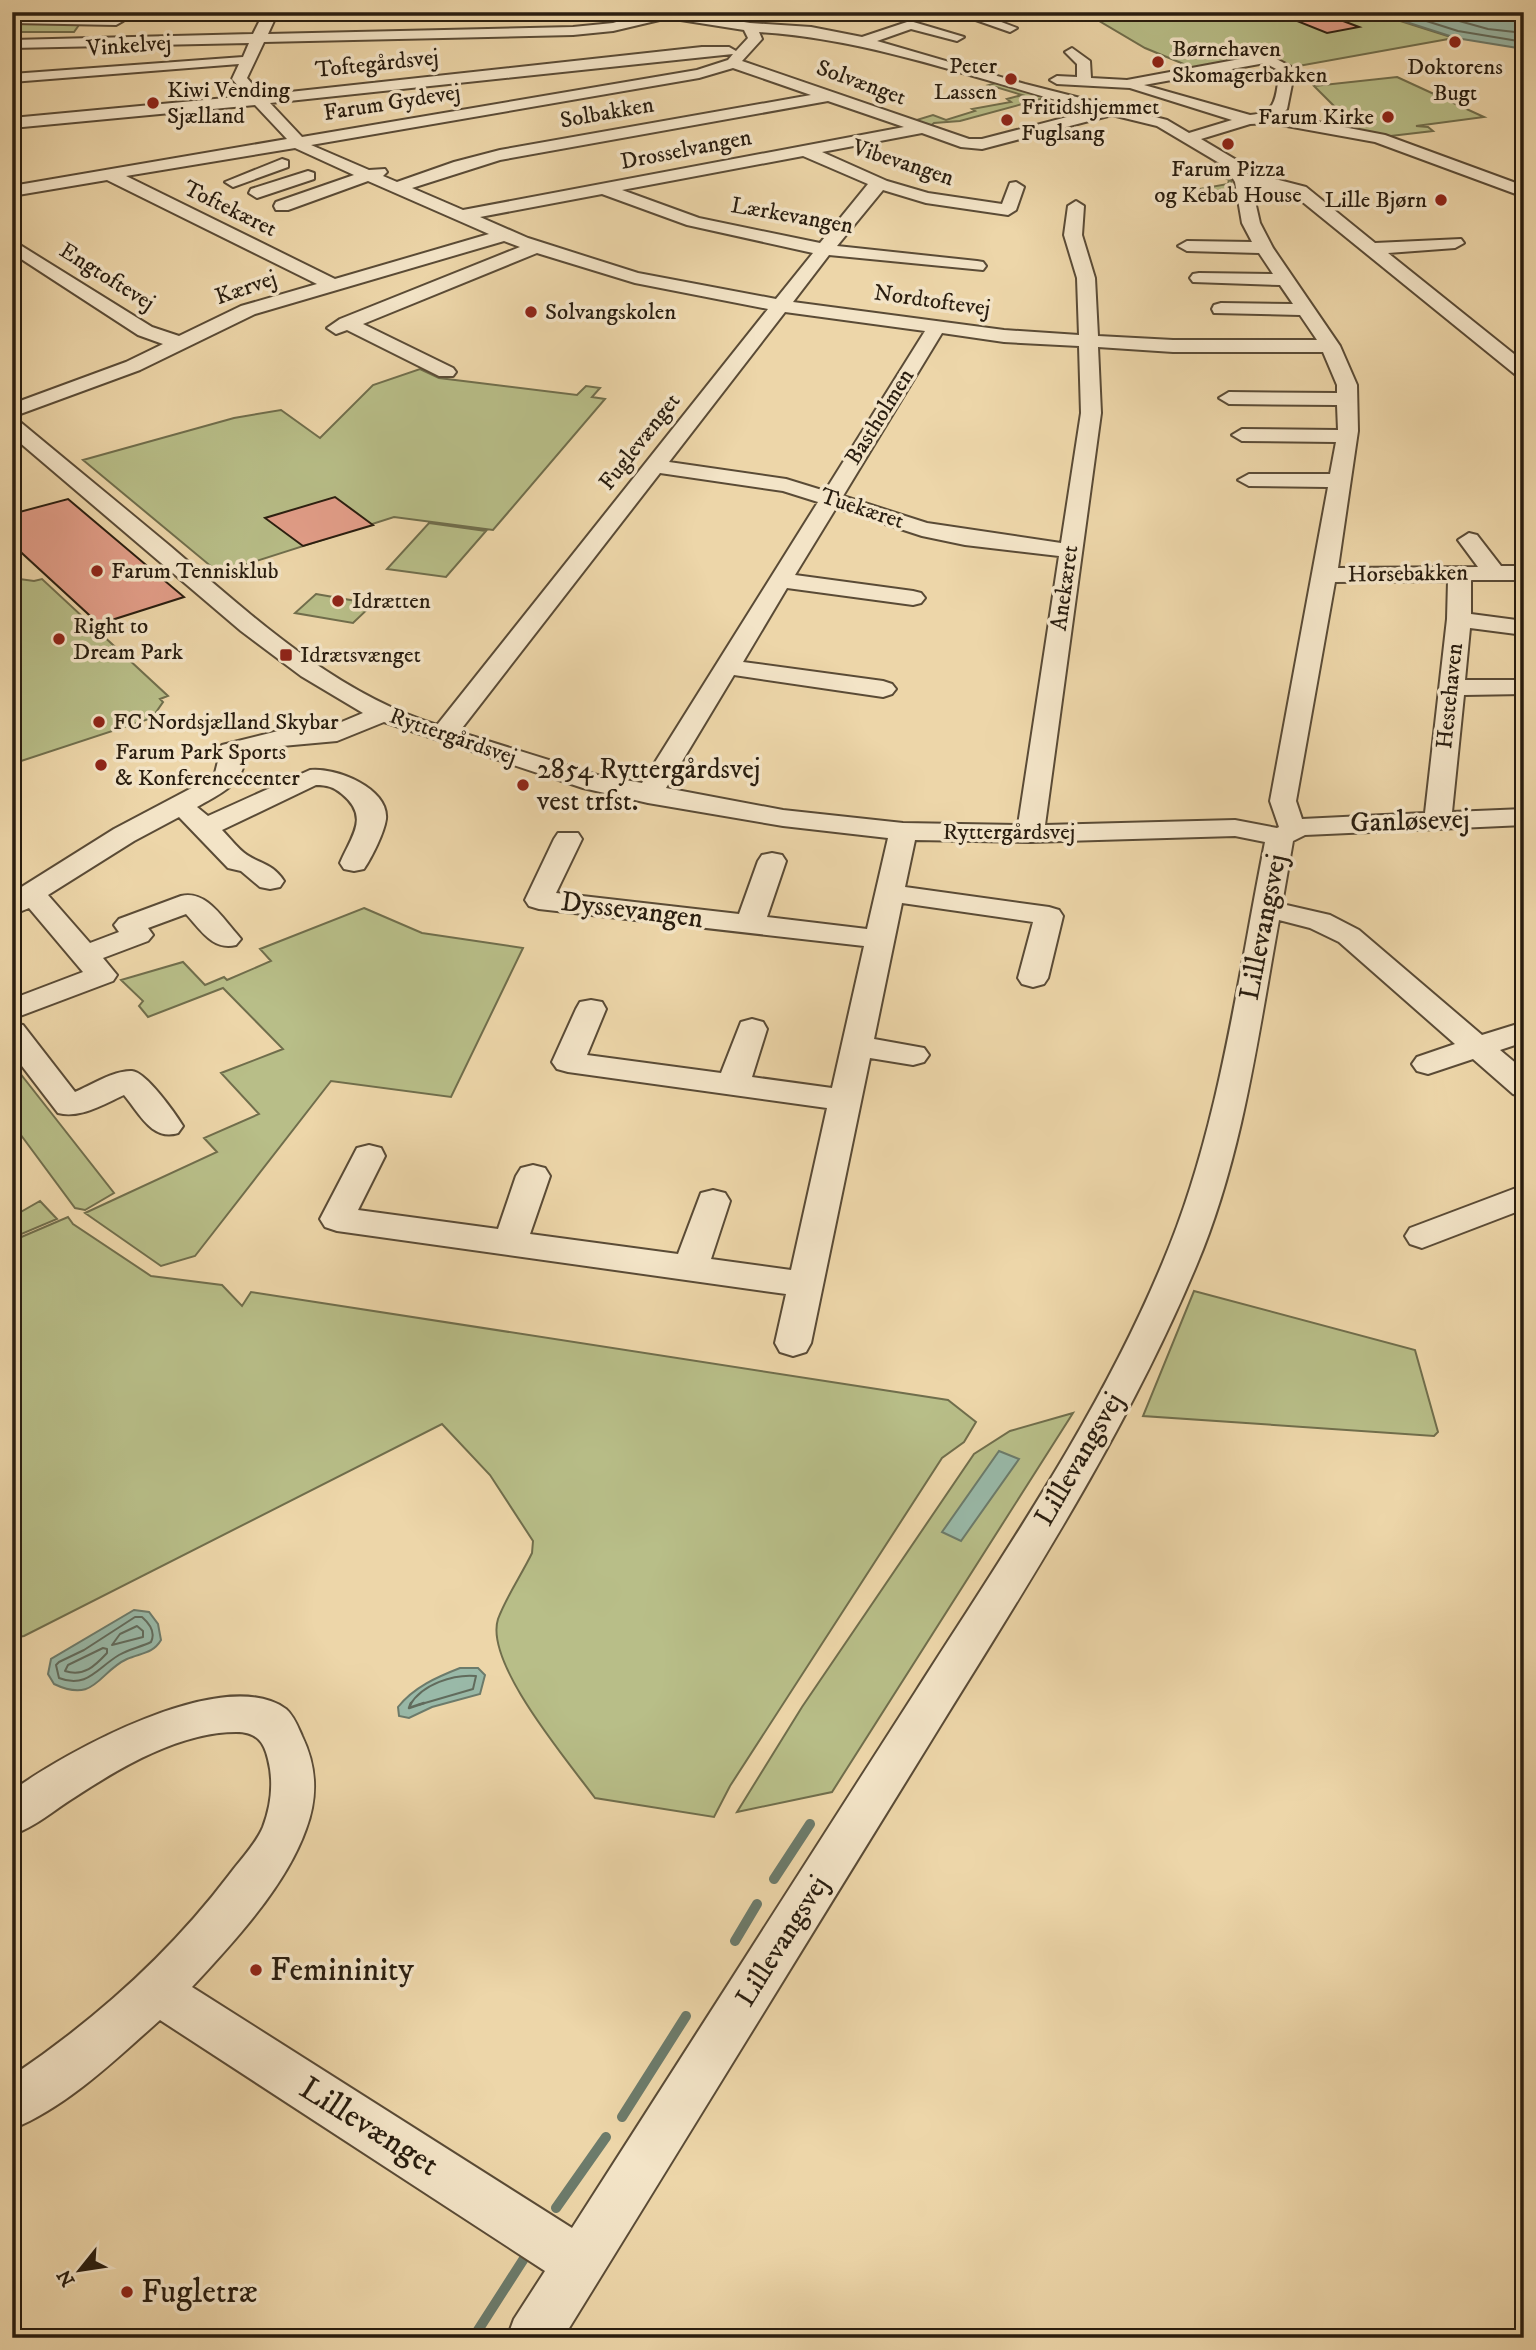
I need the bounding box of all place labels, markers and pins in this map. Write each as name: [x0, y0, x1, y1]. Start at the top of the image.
marker: Doktorens Bugt: [1447, 34, 1463, 50]
place label: Børnehaven Skomagerbakken: [1172, 35, 1327, 90]
place label: Peter Lassen: [934, 52, 997, 107]
place label: Doktorens Bugt: [1407, 53, 1503, 108]
marker: Børnehaven Skomagerbakken: [1150, 54, 1166, 70]
marker: Peter Lassen: [1003, 71, 1019, 87]
place label: Kiwi Vending Sjælland: [167, 76, 291, 131]
place label: Fritidshjemmet Fuglsang: [1021, 93, 1159, 148]
marker: Kiwi Vending Sjælland: [145, 95, 161, 111]
place label: Farum Kirke: [1258, 103, 1374, 132]
marker: Farum Kirke: [1380, 109, 1396, 125]
marker: Fritidshjemmet Fuglsang: [999, 112, 1015, 128]
marker: Farum Pizza og Kebab House: [1220, 136, 1236, 152]
place label: Farum Pizza og Kebab House: [1154, 155, 1302, 210]
place label: Lille Bjørn: [1325, 186, 1427, 215]
marker: Lille Bjørn: [1433, 192, 1449, 208]
place label: Solvangskolen: [545, 298, 676, 327]
marker: Solvangskolen: [523, 304, 539, 320]
place label: Farum Tennisklub: [111, 557, 278, 586]
marker: Farum Tennisklub: [89, 563, 105, 579]
place label: Idrætten: [352, 587, 431, 616]
marker: Idrætten: [330, 593, 346, 609]
place label: Right to Dream Park: [73, 612, 184, 667]
marker: Right to Dream Park: [51, 631, 67, 647]
place label: Idrætsvænget: [300, 641, 421, 670]
marker: Idrætsvænget: [278, 647, 294, 663]
place label: FC Nordsjælland Skybar: [113, 708, 339, 737]
marker: FC Nordsjælland Skybar: [91, 714, 107, 730]
place label: Farum Park Sports & Konferencecenter: [115, 738, 300, 793]
place label: 2854 Ryttergårdsvej vest trfst.: [536, 752, 761, 819]
marker: Farum Park Sports & Konferencecenter: [93, 757, 109, 773]
marker: 2854 Ryttergårdsvej vest trfst.: [515, 777, 531, 793]
place label: Femininity: [270, 1950, 414, 1991]
marker: Femininity: [248, 1962, 264, 1978]
place label: Fugletræ: [141, 2272, 258, 2313]
marker: Fugletræ: [119, 2284, 135, 2300]

